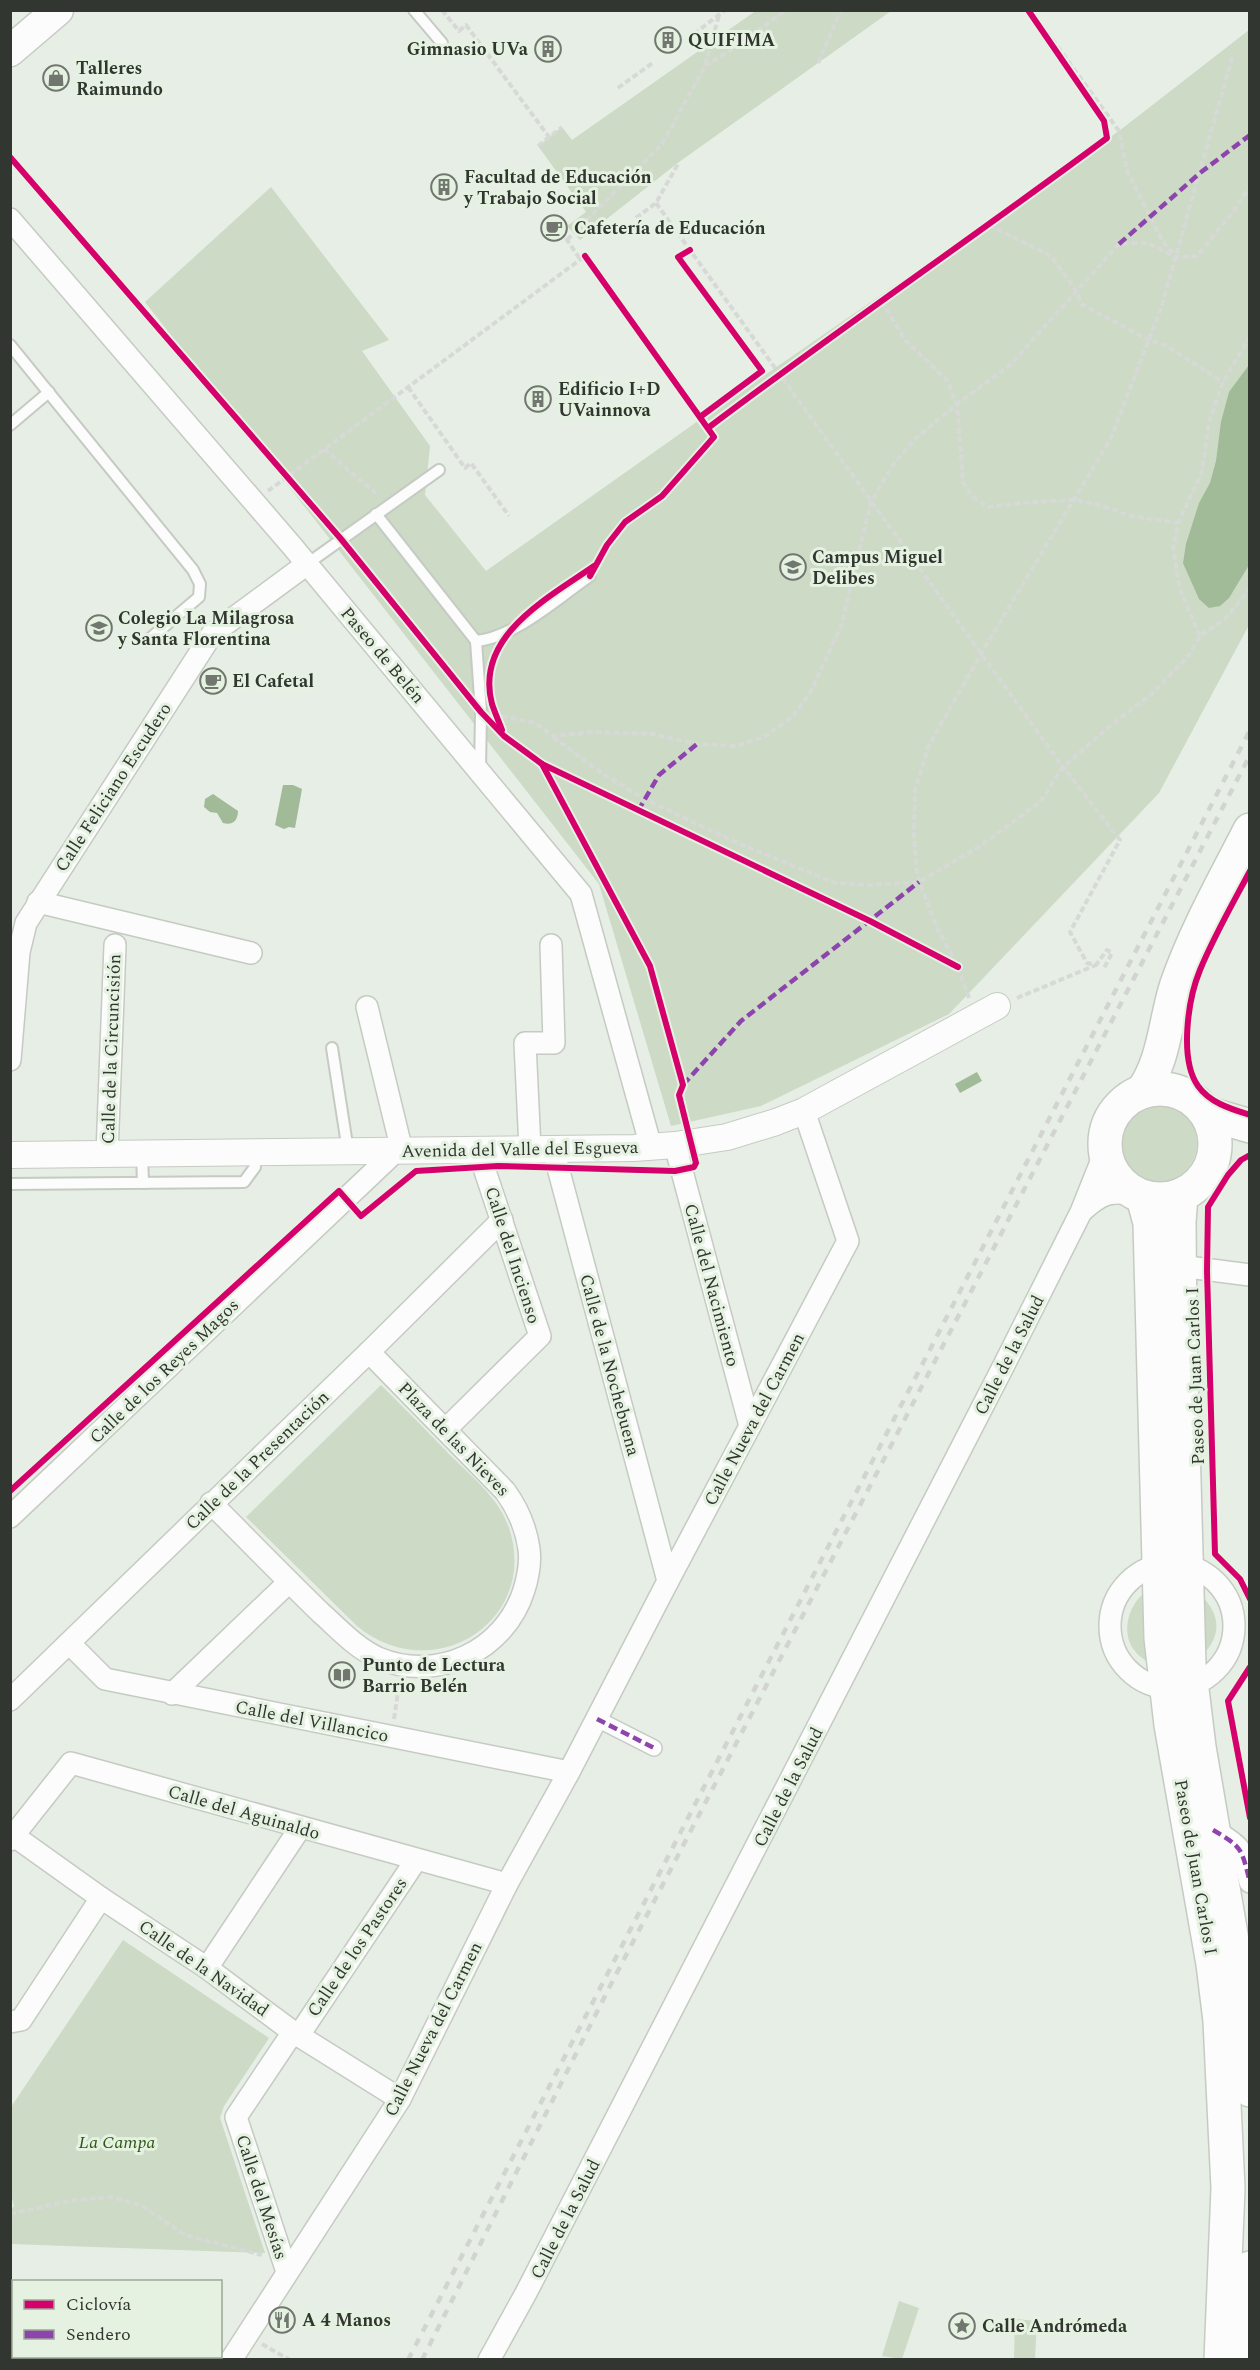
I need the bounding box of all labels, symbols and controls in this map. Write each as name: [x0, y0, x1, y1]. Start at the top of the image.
building icon: QUIFIMA: [653, 25, 683, 55]
place label: QUIFIMA: [688, 27, 775, 54]
building icon: Gimnasio UVa: [533, 34, 563, 64]
place label: Gimnasio UVa: [407, 36, 529, 63]
place label: Talleres Raimundo: [76, 55, 163, 103]
shop icon: Talleres Raimundo: [41, 63, 71, 93]
place label: Facultad de Educación y Trabajo Social: [463, 164, 652, 212]
building icon: Facultad de Educación y Trabajo Social: [429, 172, 459, 202]
cafe icon: Cafetería de Educación: [539, 213, 569, 243]
place label: Cafetería de Educación: [574, 215, 766, 242]
place label: Edificio I+D UVainnova: [558, 376, 660, 424]
building icon: Edificio I+D UVainnova: [523, 384, 553, 414]
place label: Campus Miguel Delibes: [812, 544, 943, 592]
school or university icon: Campus Miguel Delibes: [778, 552, 808, 582]
street label: Paseo de Belén: [334, 601, 431, 710]
place label: Colegio La Milagrosa y Santa Florentina: [117, 605, 295, 653]
school or university icon: Colegio La Milagrosa y Santa Florentina: [84, 613, 114, 643]
cafe icon: El Cafetal: [198, 666, 228, 696]
place label: El Cafetal: [232, 668, 314, 695]
street label: Calle Feliciano Escudero: [48, 697, 178, 877]
street label: Calle de la Circuncisión: [95, 953, 128, 1145]
street label: Avenida del Valle del Esgueva: [401, 1134, 639, 1165]
street label: Calle del Incienso: [478, 1183, 547, 1327]
street label: Calle del Nacimiento: [677, 1201, 746, 1370]
street label: Calle de la Nochebuena: [572, 1271, 647, 1459]
street label: Paseo de Juan Carlos I: [1179, 1287, 1212, 1465]
street label: Calle de la Salud: [968, 1291, 1051, 1420]
street label: Calle de los Reyes Magos: [83, 1292, 245, 1450]
street label: Calle Nueva del Carmen: [697, 1328, 812, 1511]
street label: Plaza de las Nieves: [392, 1376, 516, 1503]
street label: Calle de la Presentación: [179, 1384, 335, 1536]
place label: Punto de Lectura Barrio Belén: [362, 1652, 506, 1700]
library icon: Punto de Lectura Barrio Belén: [327, 1660, 357, 1690]
street label: Calle del Villancico: [233, 1693, 391, 1750]
street label: Calle de la Salud: [747, 1723, 830, 1852]
street label: Paseo de Juan Carlos I: [1167, 1777, 1224, 1957]
street label: Calle del Aguinaldo: [165, 1778, 323, 1847]
street label: Calle de los Pastores: [301, 1872, 414, 2023]
street label: Calle de la Navidad: [133, 1913, 274, 2024]
street label: Calle Nueva del Carmen: [378, 1937, 489, 2121]
park label: La Campa: [79, 2129, 156, 2156]
street label: Calle del Mesías: [229, 2131, 294, 2263]
street label: Calle de la Salud: [524, 2155, 607, 2284]
legend: [12, 2280, 222, 2358]
text: Ciclovía: [66, 2291, 132, 2318]
restaurant icon: A 4 Manos: [267, 2305, 297, 2335]
place label: A 4 Manos: [302, 2307, 391, 2334]
place icon: Calle Andrómeda: [947, 2311, 977, 2341]
place label: Calle Andrómeda: [982, 2313, 1128, 2340]
text: Sendero: [66, 2321, 131, 2348]

